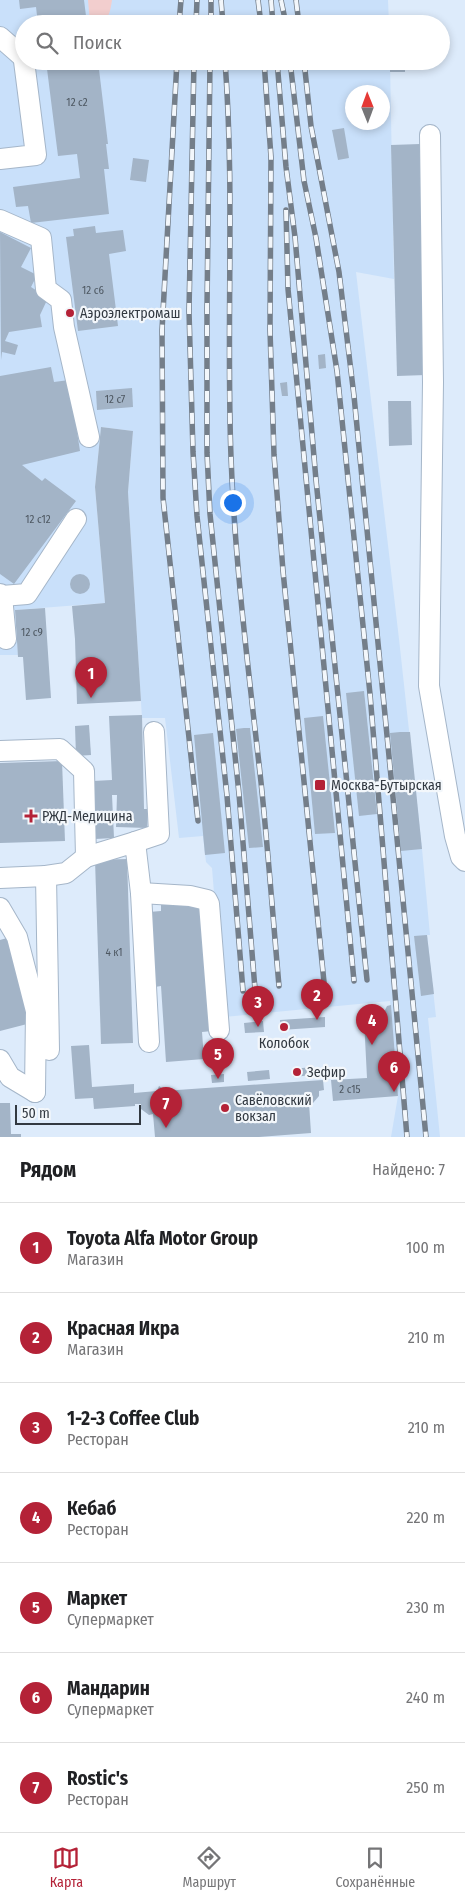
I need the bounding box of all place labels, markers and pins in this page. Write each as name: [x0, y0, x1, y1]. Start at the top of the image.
place label: Аэроэлектромаш: [80, 305, 180, 322]
marker: Аэроэлектромаш: [64, 307, 76, 319]
pin: 1: [75, 657, 107, 698]
place label: Москва-Бутырская: [331, 777, 442, 794]
marker: Москва-Бутырская: [313, 778, 327, 792]
place label: РЖД-Медицина: [42, 808, 133, 825]
marker: РЖД-Медицина: [24, 809, 38, 823]
pin: 2: [301, 979, 333, 1020]
pin: 3: [242, 986, 274, 1027]
pin: 4: [356, 1004, 388, 1045]
marker: Колобок: [278, 1021, 290, 1033]
place label: Колобок: [259, 1035, 310, 1052]
pin: 5: [202, 1038, 234, 1079]
pin: 6: [378, 1051, 410, 1092]
place label: Зефир: [307, 1064, 346, 1081]
marker: Зефир: [291, 1066, 303, 1078]
pin: 7: [150, 1087, 182, 1128]
place label: Савёловский вокзал: [235, 1092, 312, 1125]
marker: Савёловский вокзал: [219, 1102, 231, 1114]

